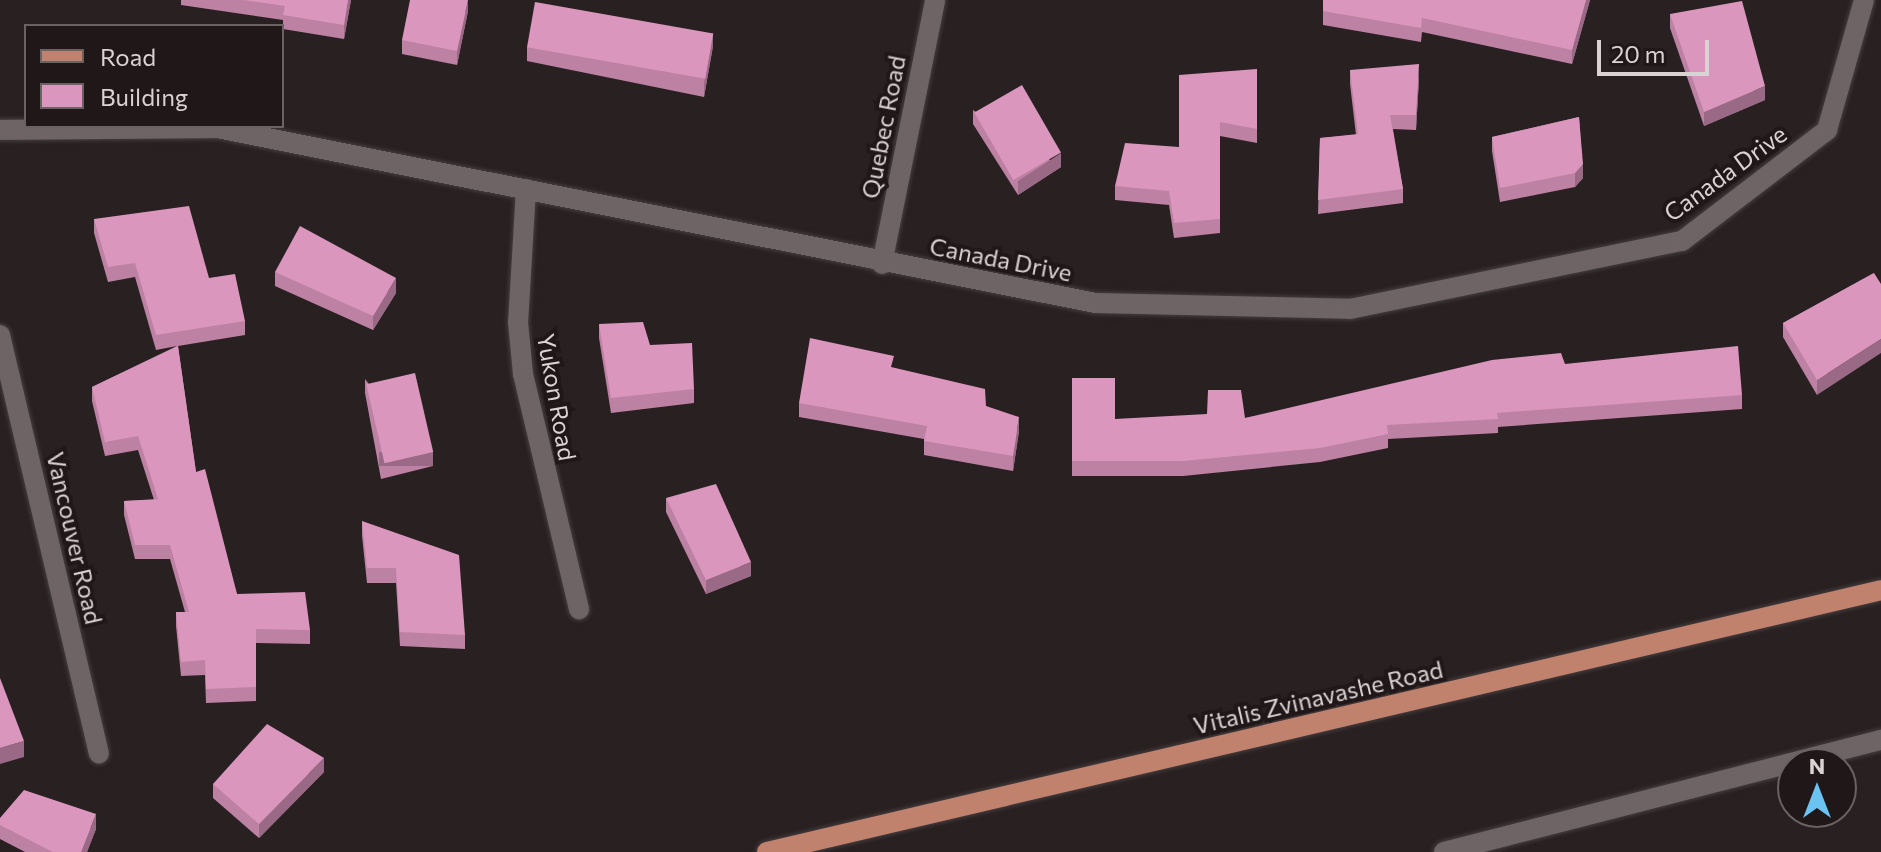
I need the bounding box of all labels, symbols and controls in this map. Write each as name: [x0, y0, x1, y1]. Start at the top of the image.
legend: [24, 24, 284, 128]
scale bar: [1601, 24, 1713, 74]
text: 20 m: [1611, 39, 1665, 68]
text: Road: [100, 42, 156, 71]
street label: Quebec Road: [855, 53, 911, 201]
text: Building: [100, 82, 188, 111]
street label: Canada Drive: [1658, 119, 1792, 227]
street label: Canada Drive: [927, 231, 1075, 287]
street label: Yukon Road: [532, 331, 582, 463]
street label: Vancouver Road: [41, 449, 109, 627]
street label: Vitalis Zvinavashe Road: [1190, 654, 1446, 740]
north arrow: [1777, 748, 1857, 828]
text: N: [1809, 752, 1825, 779]

